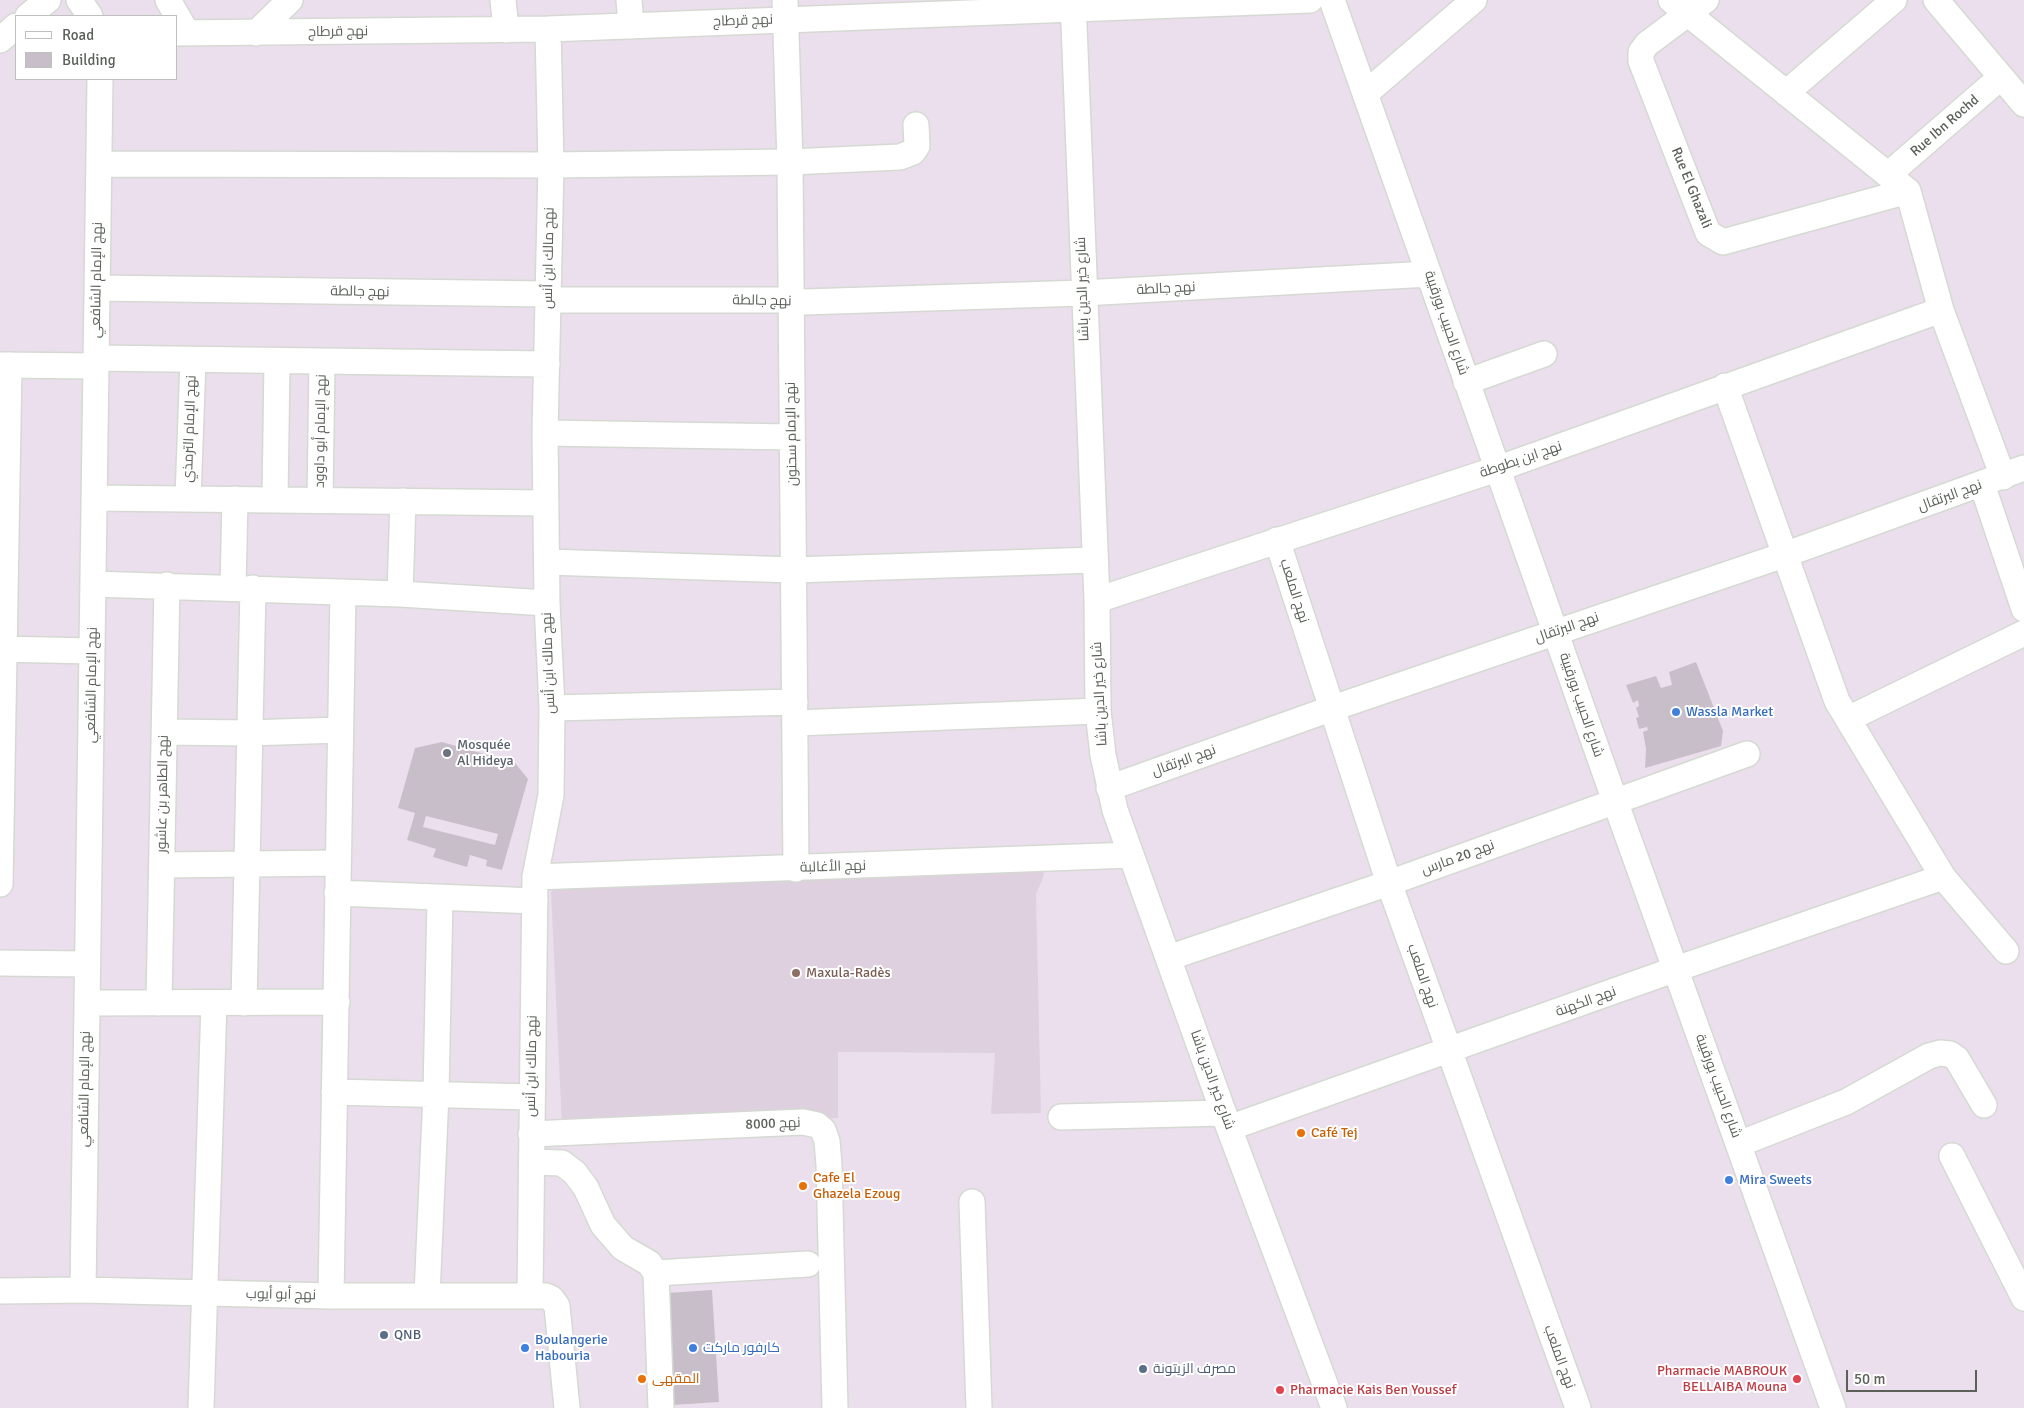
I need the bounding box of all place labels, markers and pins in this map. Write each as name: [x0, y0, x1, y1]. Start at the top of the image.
place label: Wassla Market: [1686, 704, 1773, 720]
marker: Wassla Market: [1670, 706, 1682, 718]
place label: Mosquée Al Hideya: [457, 737, 514, 770]
marker: Mosquée Al Hideya: [441, 747, 453, 759]
place label: Maxula-Radès: [806, 965, 891, 981]
marker: Maxula-Radès: [790, 967, 802, 979]
place label: Café Tej: [1311, 1125, 1358, 1141]
marker: Café Tej: [1295, 1127, 1307, 1139]
place label: Cafe El Ghazela Ezoug: [813, 1170, 900, 1202]
place label: Mira Sweets: [1739, 1172, 1812, 1188]
marker: Mira Sweets: [1723, 1174, 1735, 1186]
marker: Cafe El Ghazela Ezoug: [797, 1180, 809, 1192]
place label: QNB: [394, 1327, 421, 1343]
marker: QNB: [378, 1329, 390, 1341]
place label: Boulangerie Habouria: [535, 1332, 608, 1364]
place label: كارفور ماركت: [703, 1340, 780, 1356]
marker: Boulangerie Habouria: [519, 1342, 531, 1354]
marker: كارفور ماركت: [687, 1342, 699, 1354]
place label: مصرف الزيتونة: [1153, 1361, 1236, 1377]
marker: مصرف الزيتونة: [1137, 1363, 1149, 1375]
place label: Pharmacie MABROUK BELLAIBA Mouna: [1657, 1363, 1787, 1395]
place label: المقهى: [652, 1371, 700, 1387]
marker: المقهى: [636, 1373, 648, 1385]
marker: Pharmacie MABROUK BELLAIBA Mouna: [1791, 1373, 1803, 1385]
place label: Pharmacie Kais Ben Youssef: [1290, 1382, 1456, 1398]
marker: Pharmacie Kais Ben Youssef: [1274, 1384, 1286, 1396]

